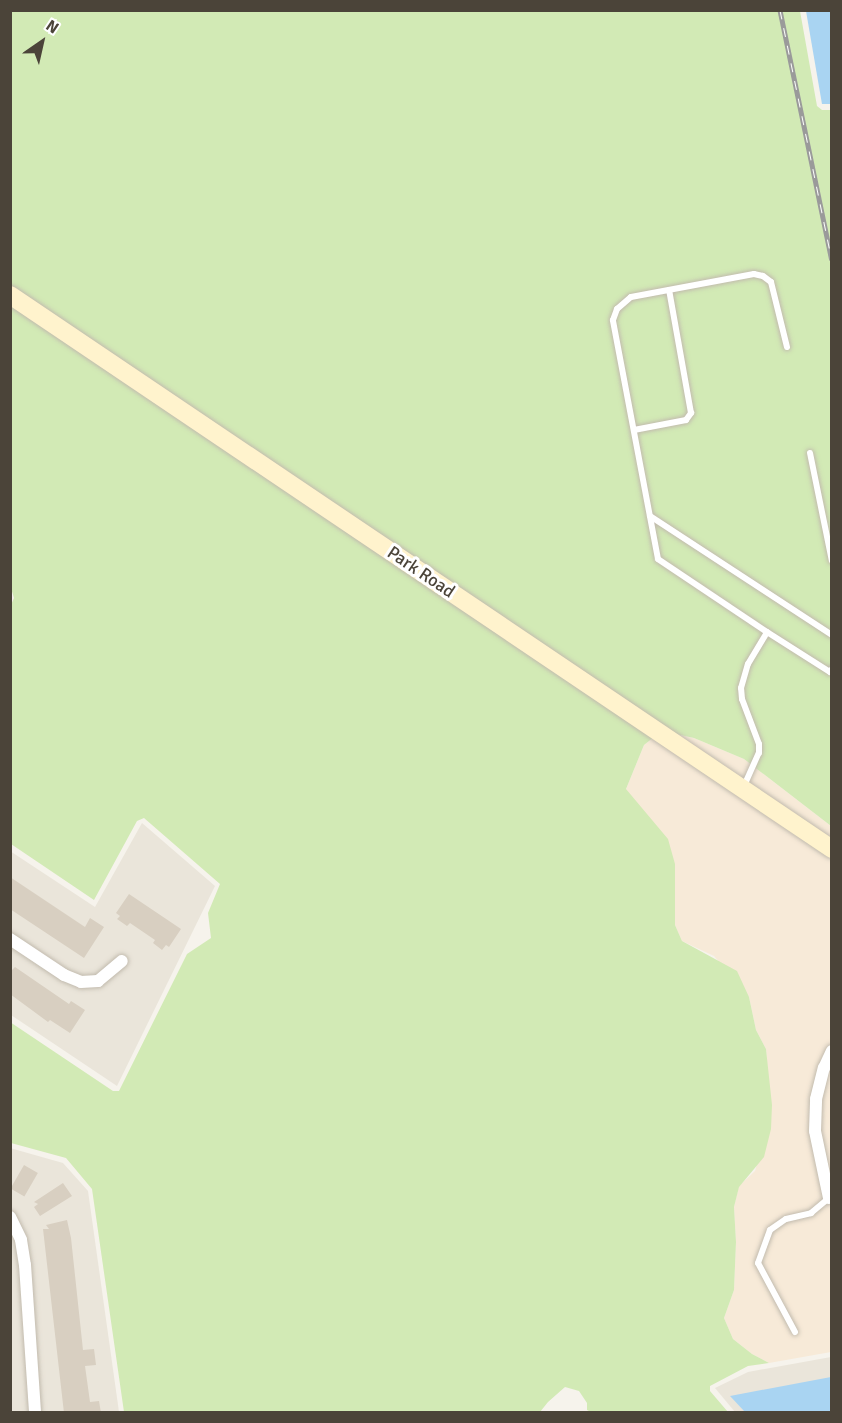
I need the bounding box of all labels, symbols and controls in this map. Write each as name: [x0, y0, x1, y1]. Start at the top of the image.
north arrow: [12, 12, 72, 72]
text: N: [42, 16, 62, 38]
street label: Park Road: [383, 541, 459, 603]

